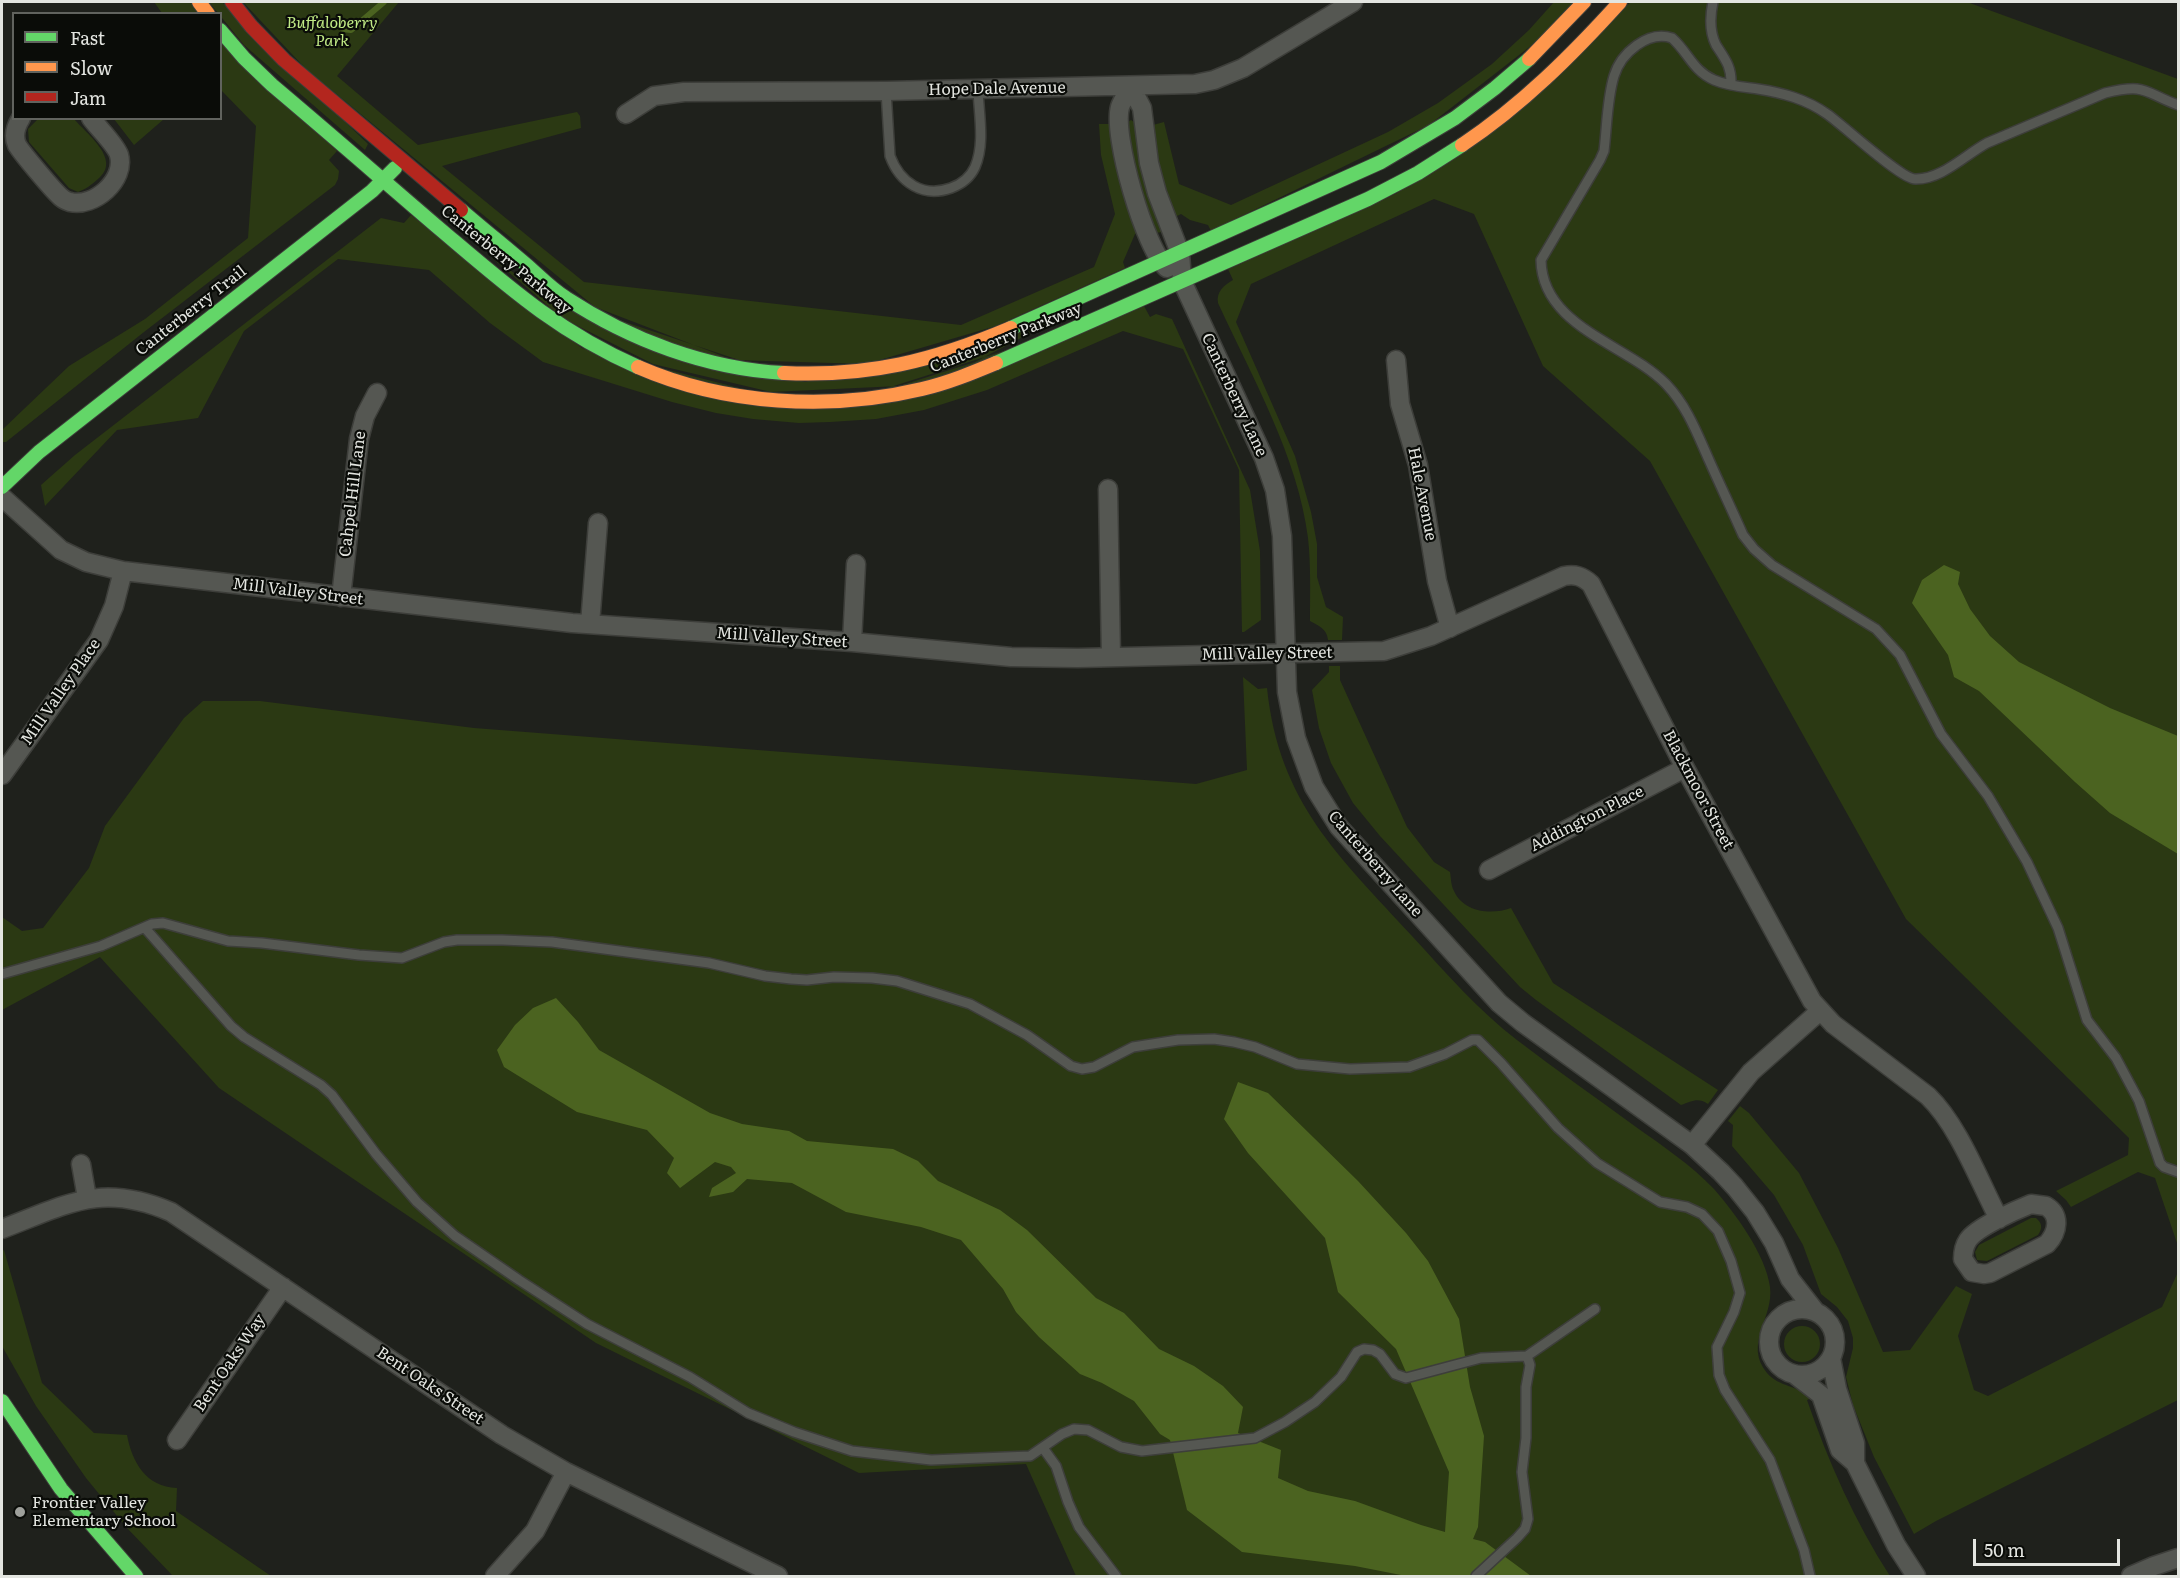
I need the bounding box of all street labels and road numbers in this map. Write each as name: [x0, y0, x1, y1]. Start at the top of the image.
street label: Hope Dale Avenue: [928, 78, 1066, 100]
street label: Canterberry Parkway: [437, 202, 575, 318]
street label: Canterberry Trail: [132, 262, 250, 360]
street label: Canterberry Parkway: [927, 299, 1085, 377]
street label: Canterberry Lane: [1197, 330, 1271, 460]
street label: Cahpel Hill Lane: [336, 430, 370, 558]
street label: Hale Avenue: [1404, 446, 1440, 542]
street label: Mill Valley Street: [232, 574, 364, 610]
street label: Mill Valley Street: [716, 624, 848, 652]
street label: Mill Valley Place: [17, 635, 105, 749]
street label: Mill Valley Street: [1201, 643, 1333, 665]
street label: Blackmoor Street: [1658, 727, 1738, 853]
street label: Addington Place: [1527, 782, 1647, 856]
street label: Canterberry Lane: [1324, 807, 1426, 921]
street label: Bent Oaks Way: [190, 1311, 270, 1415]
street label: Bent Oaks Street: [373, 1343, 487, 1429]

